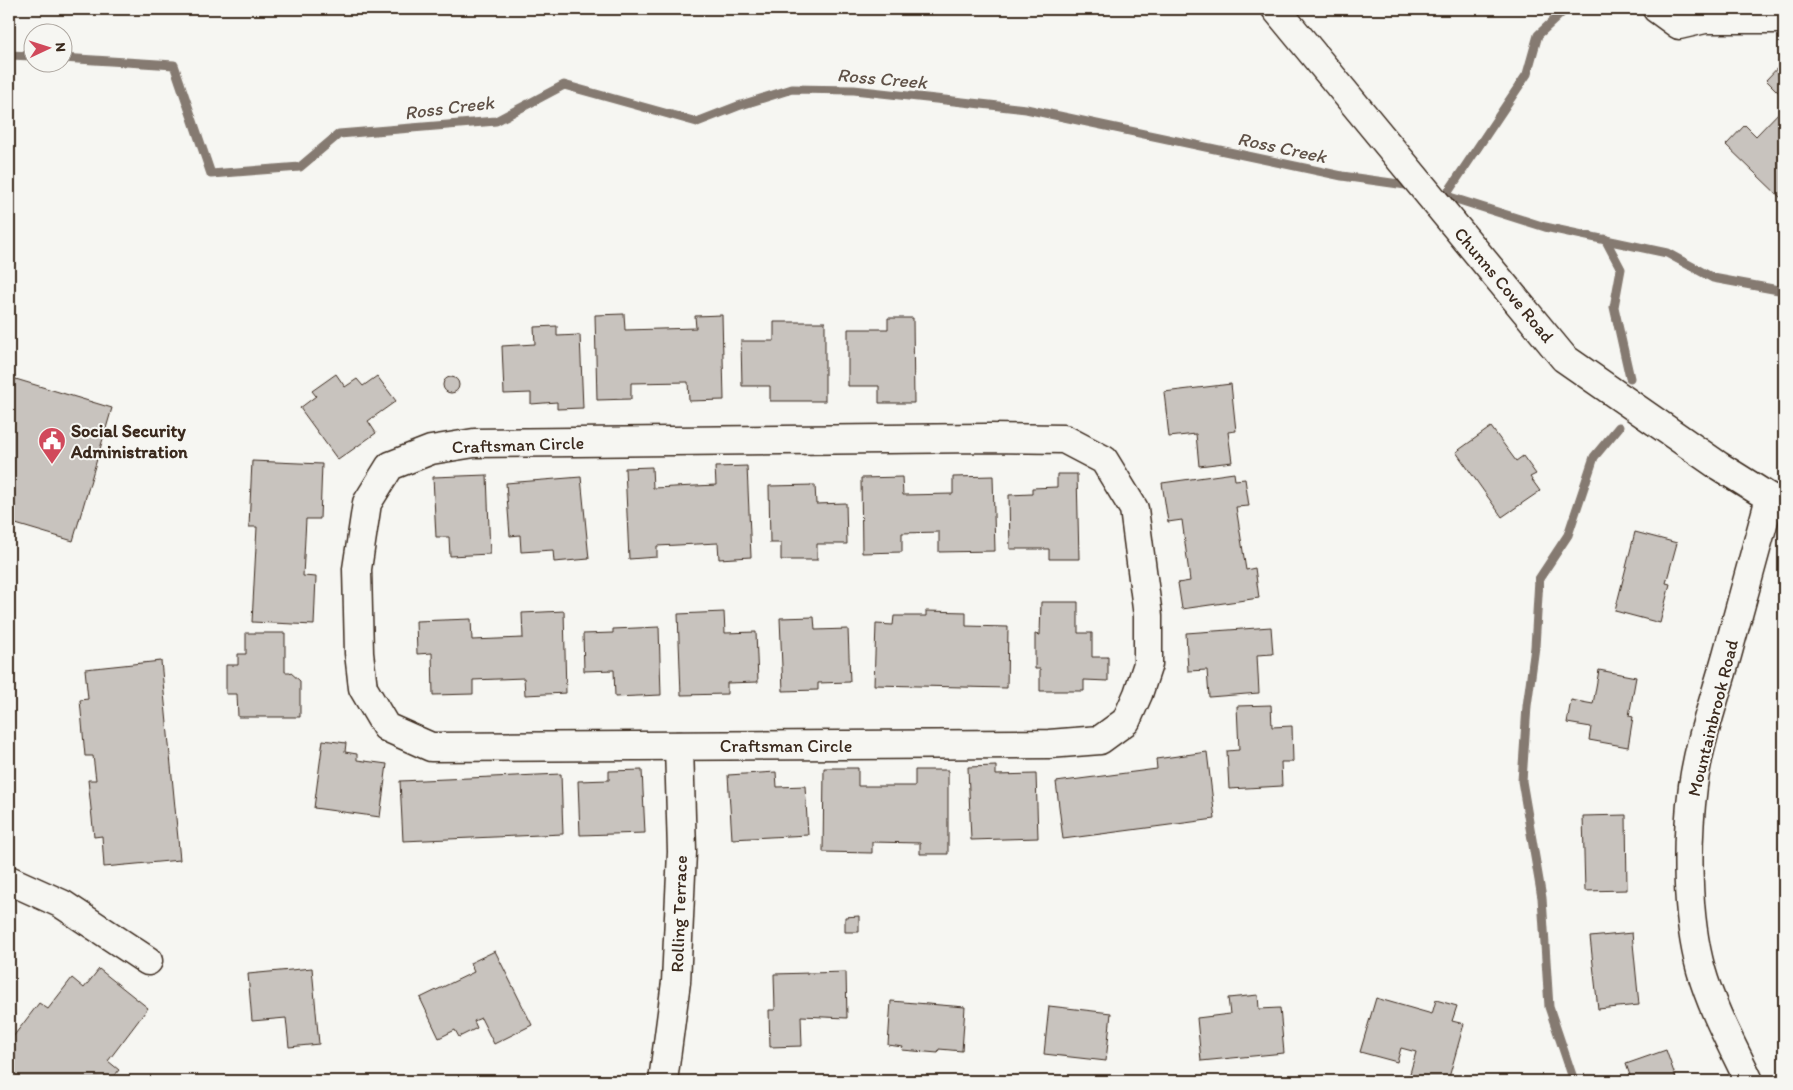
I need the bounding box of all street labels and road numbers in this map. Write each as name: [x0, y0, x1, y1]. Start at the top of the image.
street label: Chunns Cove Road: [1449, 223, 1559, 347]
street label: Craftsman Circle: [451, 432, 585, 458]
street label: Mountainbrook Road: [1683, 637, 1743, 799]
street label: Craftsman Circle: [720, 735, 852, 757]
street label: Rolling Terrace: [666, 855, 692, 973]

